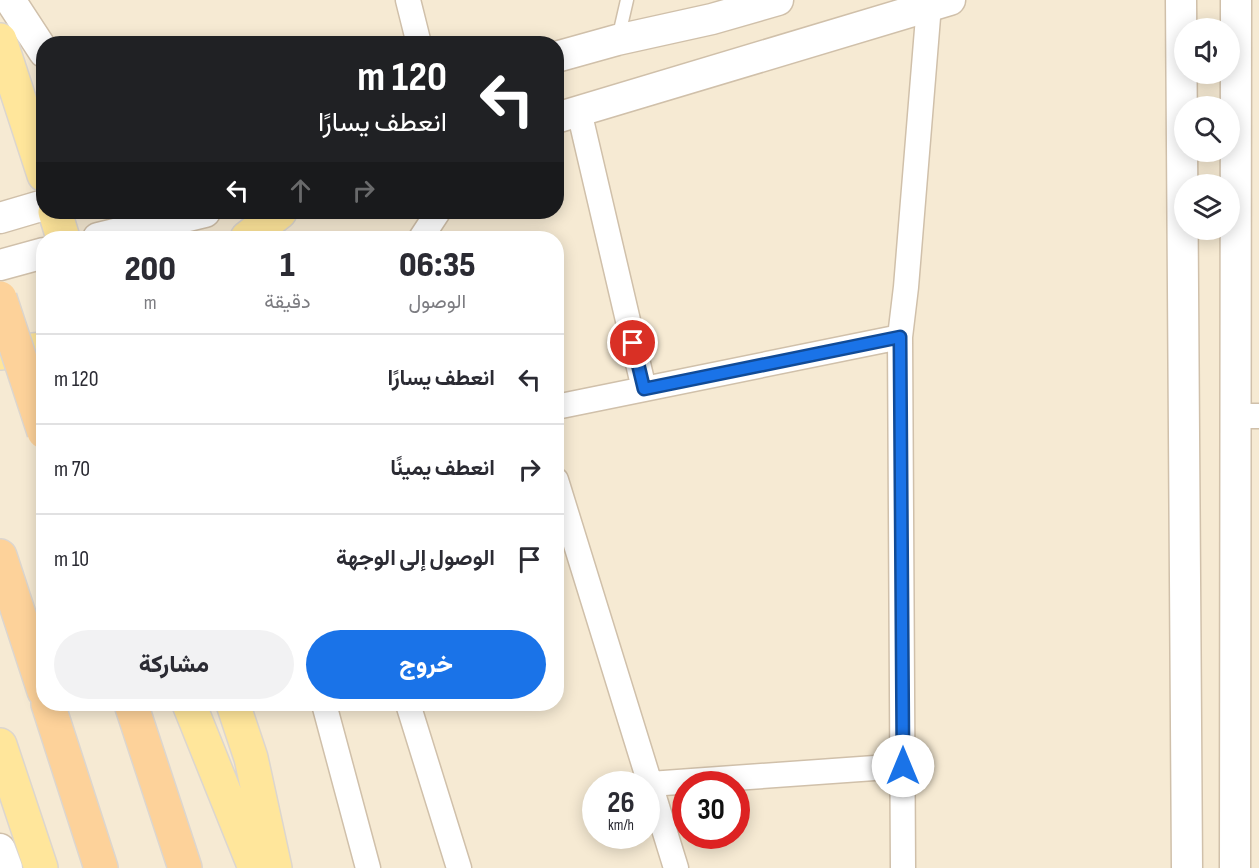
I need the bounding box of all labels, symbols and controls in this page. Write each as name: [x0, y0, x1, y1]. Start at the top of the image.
map controls: [1174, 18, 1240, 240]
button: sound: [1174, 18, 1240, 84]
text: 120 m: [357, 52, 447, 103]
icon: left: [468, 60, 546, 138]
button: search: [1174, 96, 1240, 162]
text: انعطف يسارًا: [318, 107, 447, 139]
icon: left: [221, 174, 254, 207]
icon: ahead: [284, 174, 317, 207]
icon: right: [347, 174, 380, 207]
button: layers: [1174, 174, 1240, 240]
text: 1: [280, 244, 295, 287]
text: 06:35: [399, 244, 476, 287]
text: 200: [124, 248, 176, 291]
text: دقيقة: [264, 290, 311, 314]
text: الوصول: [408, 290, 466, 314]
text: m: [144, 291, 157, 315]
pin: [607, 317, 658, 368]
icon: arrive: [616, 326, 649, 359]
icon: left: [513, 363, 546, 396]
text: انعطف يسارًا: [387, 365, 495, 392]
text: 120 m: [54, 366, 98, 393]
icon: right: [513, 453, 546, 486]
text: انعطف يمينًا: [390, 455, 495, 482]
text: 70 m: [54, 456, 90, 483]
icon: arrive: [513, 543, 546, 576]
text: الوصول إلى الوجهة: [336, 545, 495, 572]
text: 10 m: [54, 546, 89, 573]
button: مشاركة: [54, 630, 294, 699]
button: خروج: [306, 630, 546, 699]
position arrow: [871, 734, 935, 798]
speed limit sign: 30: [672, 771, 750, 849]
text: 26: [607, 785, 635, 821]
text: km/h: [608, 816, 634, 835]

